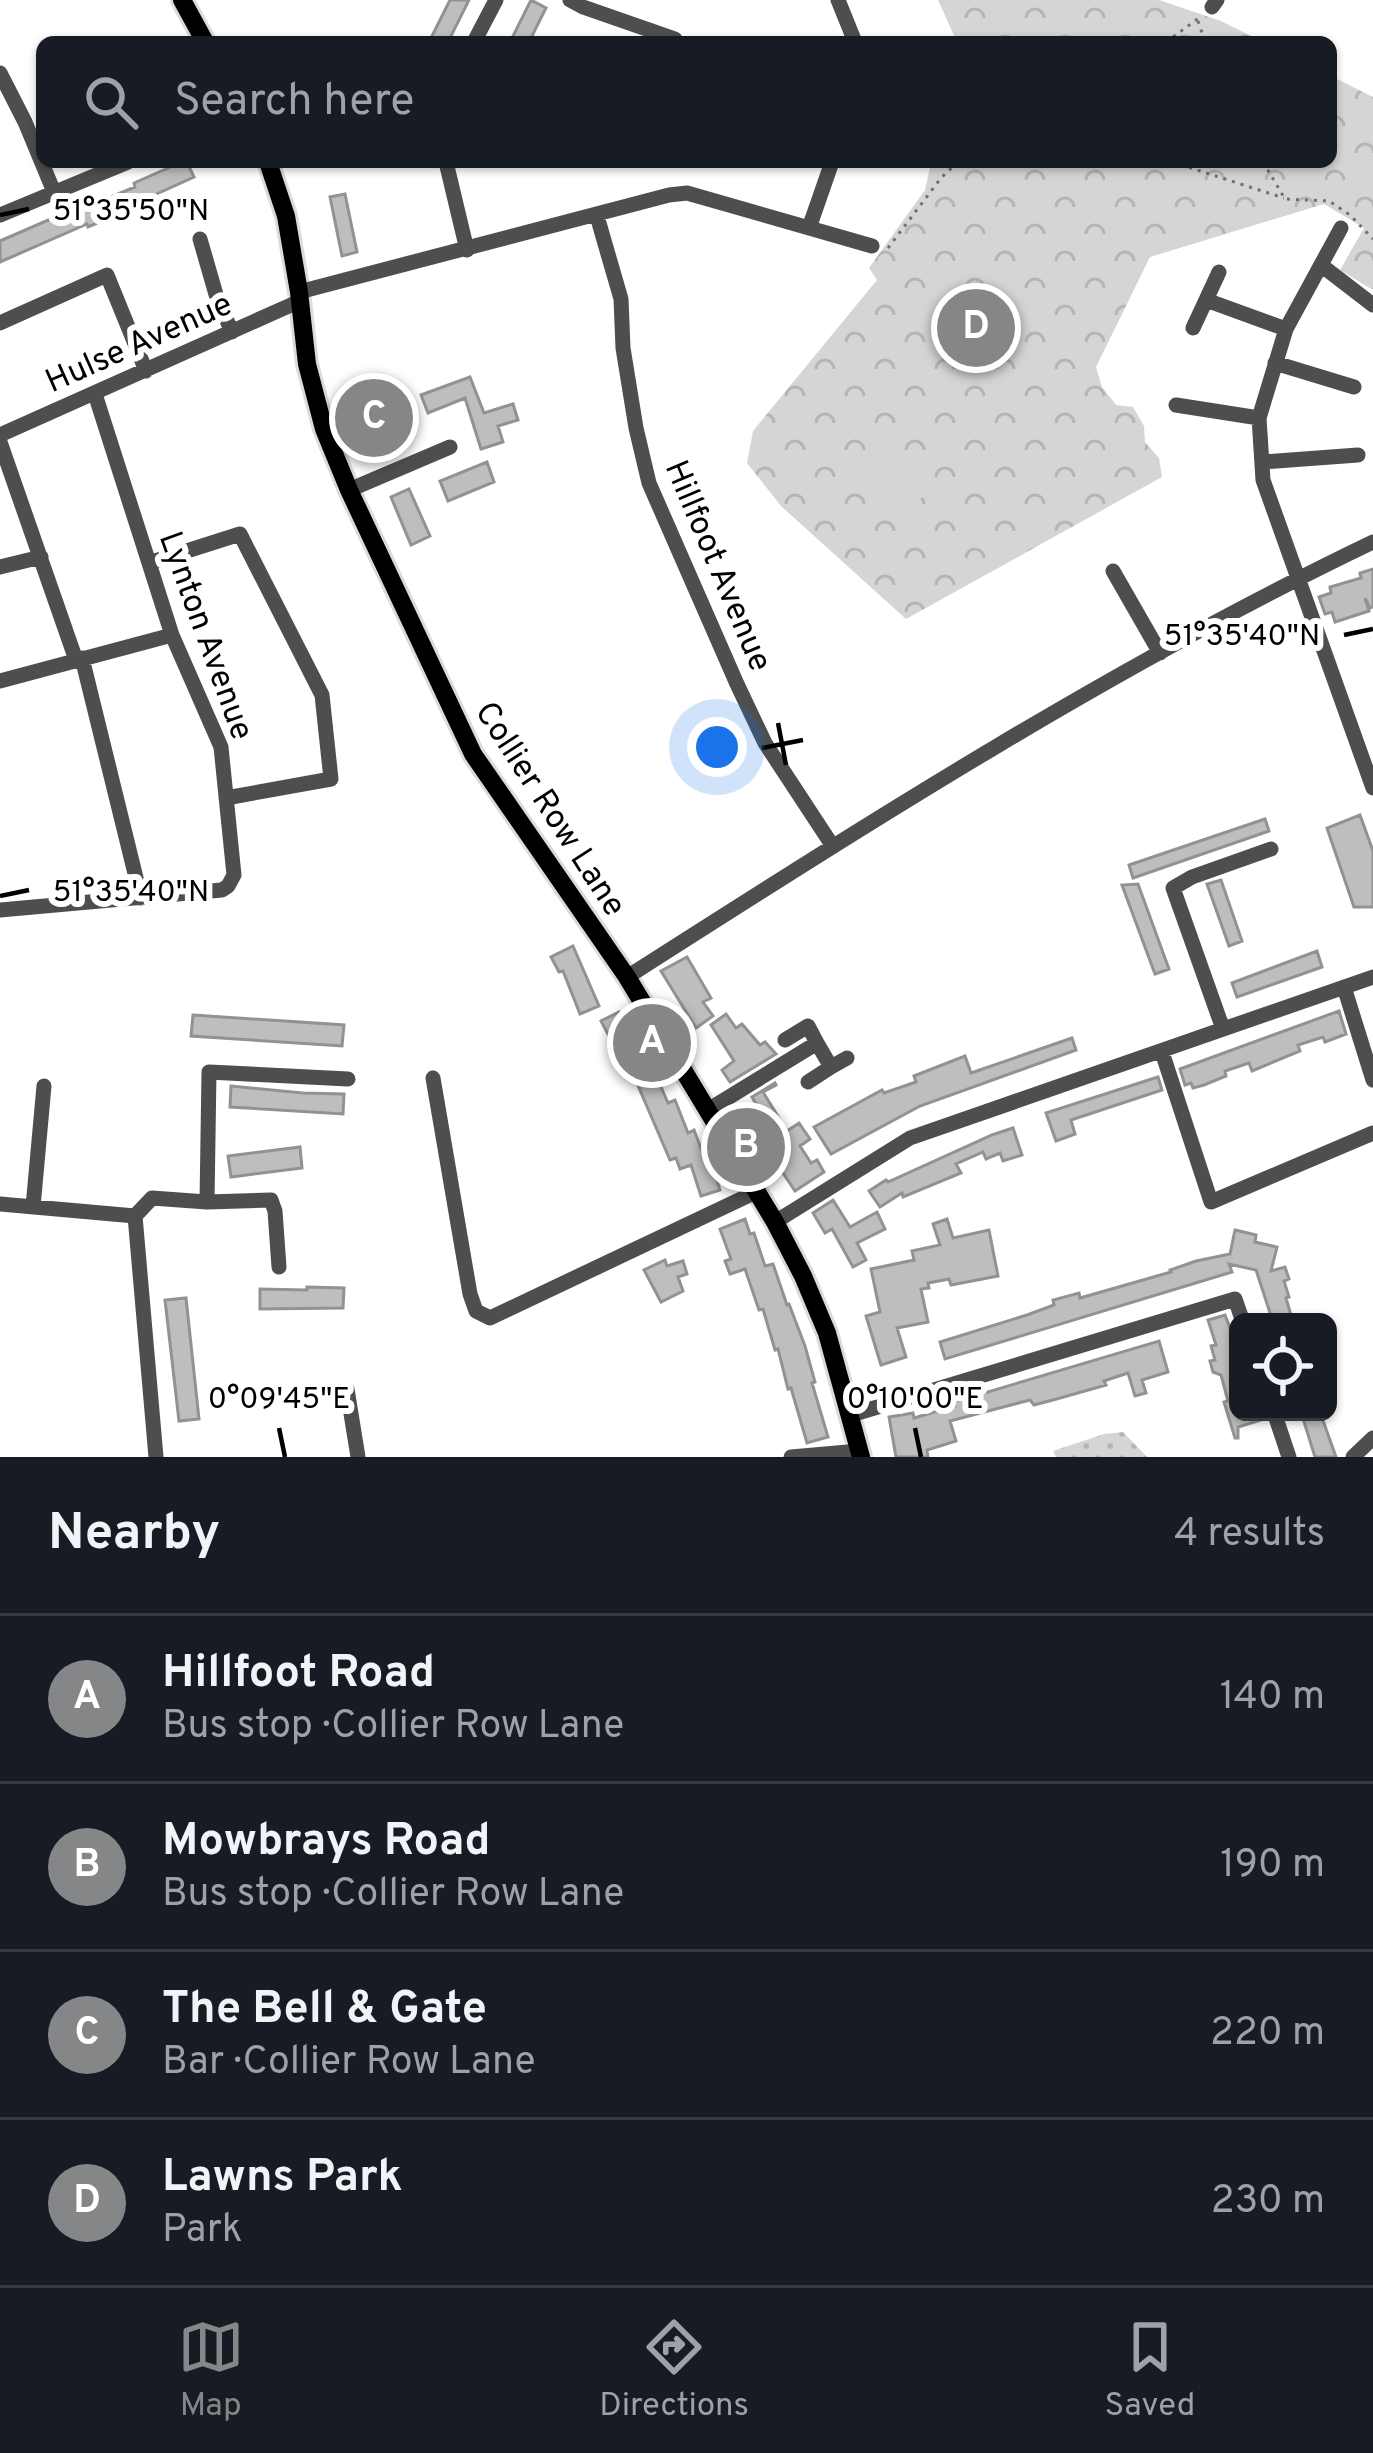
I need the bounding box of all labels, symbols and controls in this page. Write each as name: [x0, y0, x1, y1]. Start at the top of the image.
search box: [36, 36, 1337, 168]
icon: search: [78, 69, 144, 135]
text: Search here: [174, 74, 414, 131]
text: 51°35'50"N: [53, 194, 209, 231]
pin: D: [937, 283, 1015, 373]
street label: Hulse Avenue: [40, 285, 240, 405]
pin: C: [335, 373, 413, 463]
street label: Hillfoot Avenue: [653, 455, 780, 678]
street label: Lynton Avenue: [147, 526, 261, 746]
text: 51°35'40"N: [1164, 619, 1320, 656]
street label: Collier Row Lane: [464, 695, 634, 926]
your location: [687, 717, 747, 777]
text: 51°35'40"N: [53, 875, 209, 912]
pin: A: [613, 998, 691, 1088]
pin: B: [707, 1102, 785, 1192]
map controls: [1229, 1313, 1337, 1421]
button: locate: [1229, 1313, 1337, 1421]
text: 0°09'45"E: [208, 1382, 350, 1419]
text: 0°10'00"E: [847, 1382, 983, 1419]
text: Nearby: [48, 1503, 220, 1568]
text: 4 results: [1174, 1511, 1325, 1560]
text: Hillfoot Road: [162, 1646, 435, 1703]
text: A: [73, 1674, 101, 1723]
text: 140 m: [1220, 1674, 1325, 1723]
text: Bus stop · Collier Row Lane: [162, 1703, 624, 1752]
text: Mowbrays Road: [162, 1814, 490, 1871]
text: B: [74, 1842, 100, 1891]
text: 190 m: [1220, 1842, 1325, 1891]
text: Bus stop · Collier Row Lane: [162, 1871, 624, 1920]
text: The Bell & Gate: [162, 1982, 487, 2039]
text: C: [75, 2010, 99, 2059]
text: 220 m: [1210, 2010, 1325, 2059]
text: Bar · Collier Row Lane: [162, 2039, 535, 2088]
text: Lawns Park: [162, 2150, 403, 2207]
text: D: [73, 2178, 101, 2227]
text: 230 m: [1211, 2178, 1325, 2227]
text: Park: [162, 2207, 243, 2256]
tab: Map: [178, 2314, 244, 2428]
tab: Directions: [599, 2314, 749, 2428]
tab: Saved: [1105, 2314, 1195, 2428]

